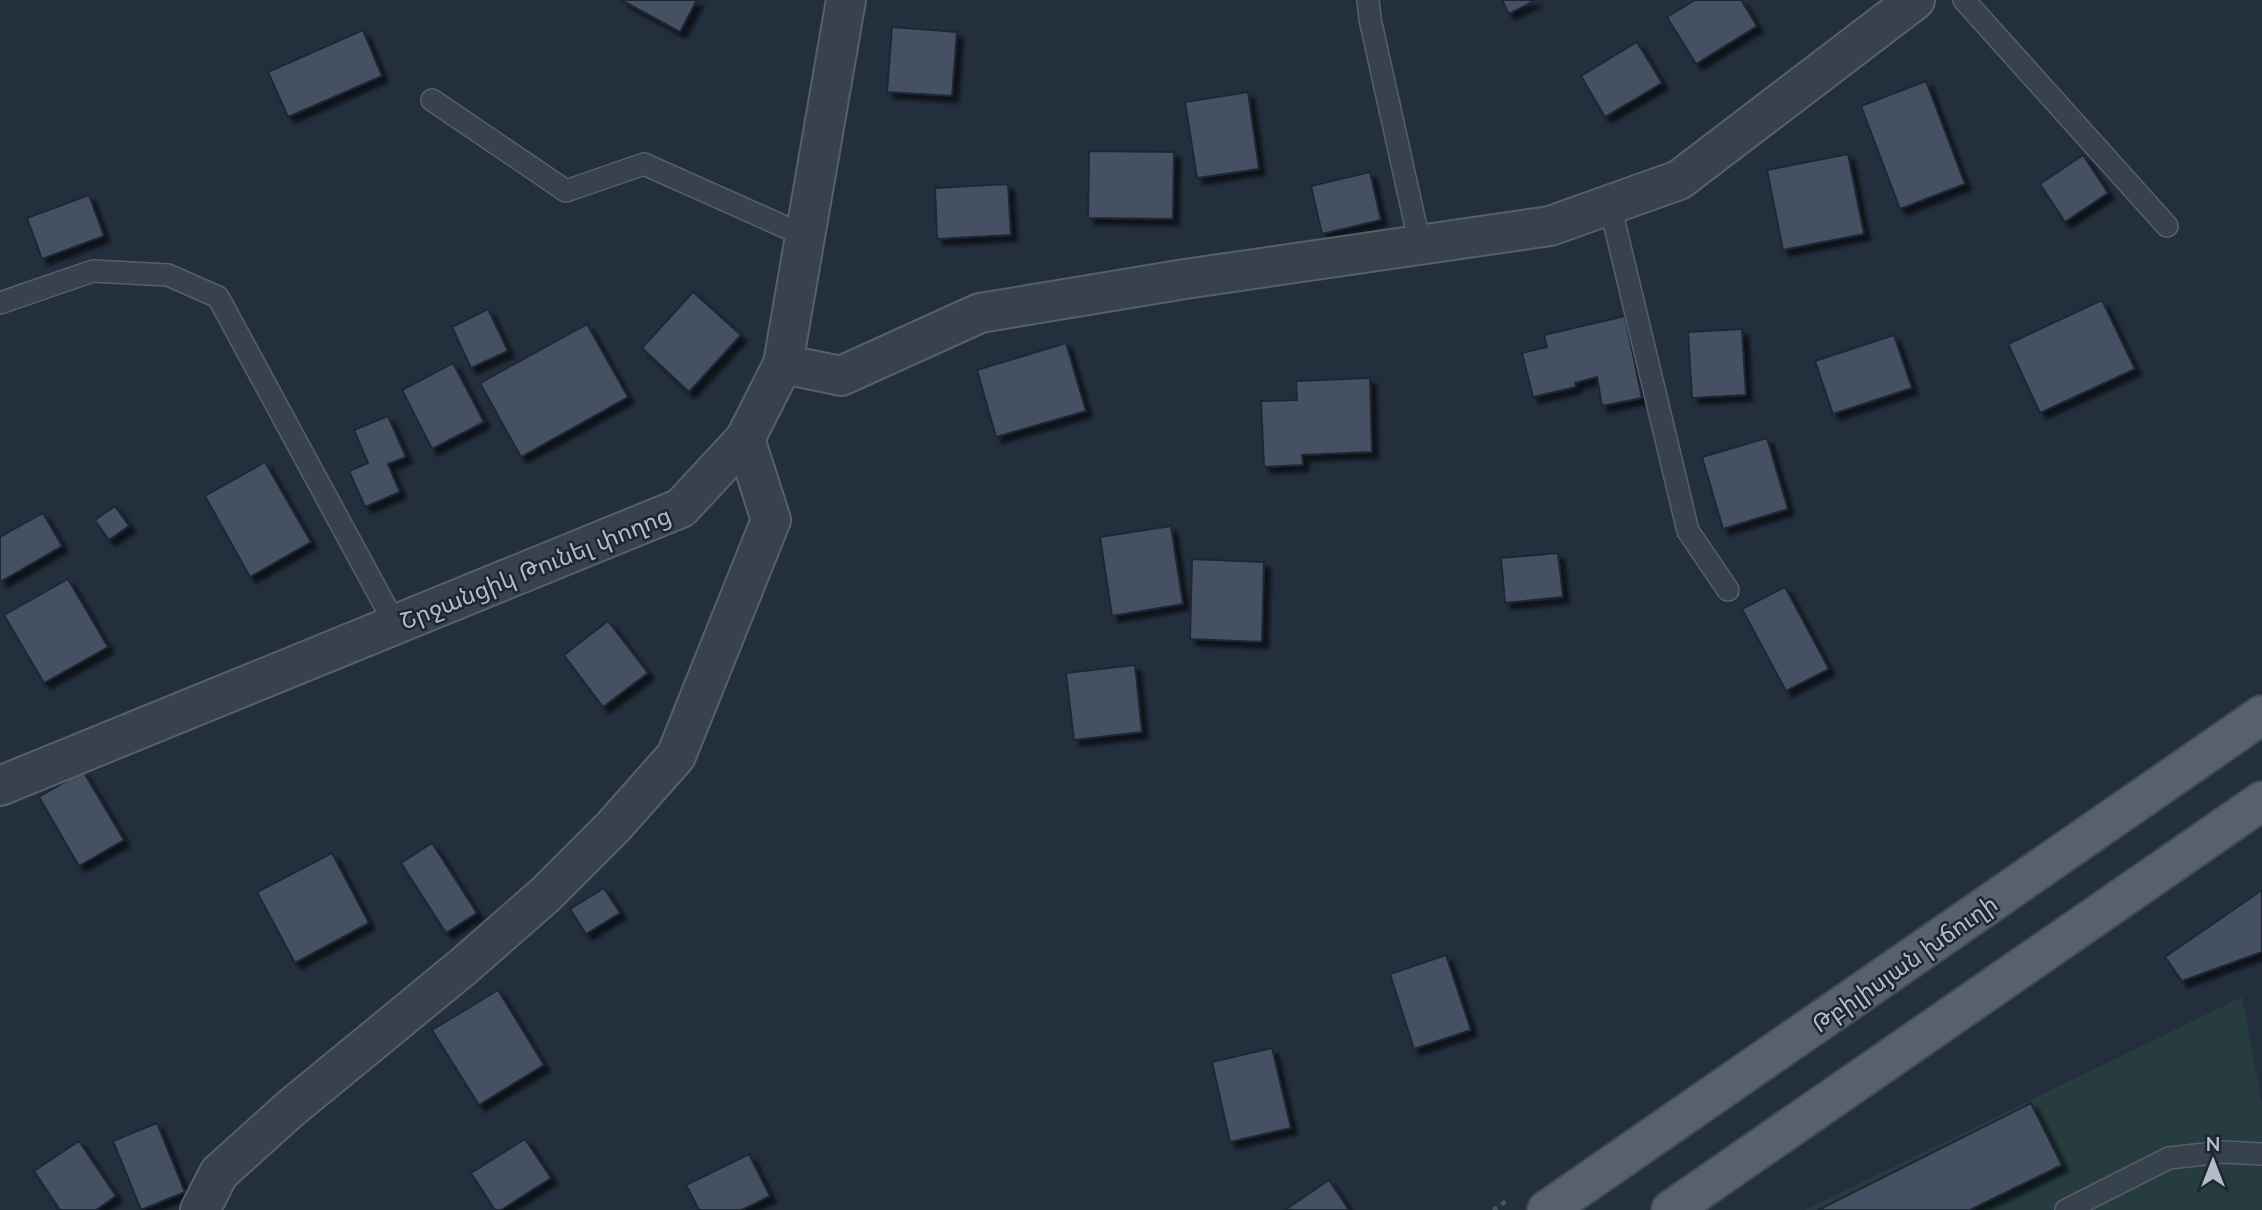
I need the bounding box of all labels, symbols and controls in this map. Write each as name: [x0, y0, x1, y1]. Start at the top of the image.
street label: Շրջանցիկ Թունել փողոց: [395, 499, 675, 636]
street label: Թբիլիսյան խճուղի: [1806, 888, 2003, 1039]
north arrow: [2178, 1126, 2248, 1196]
text: N: [2206, 1132, 2220, 1155]

